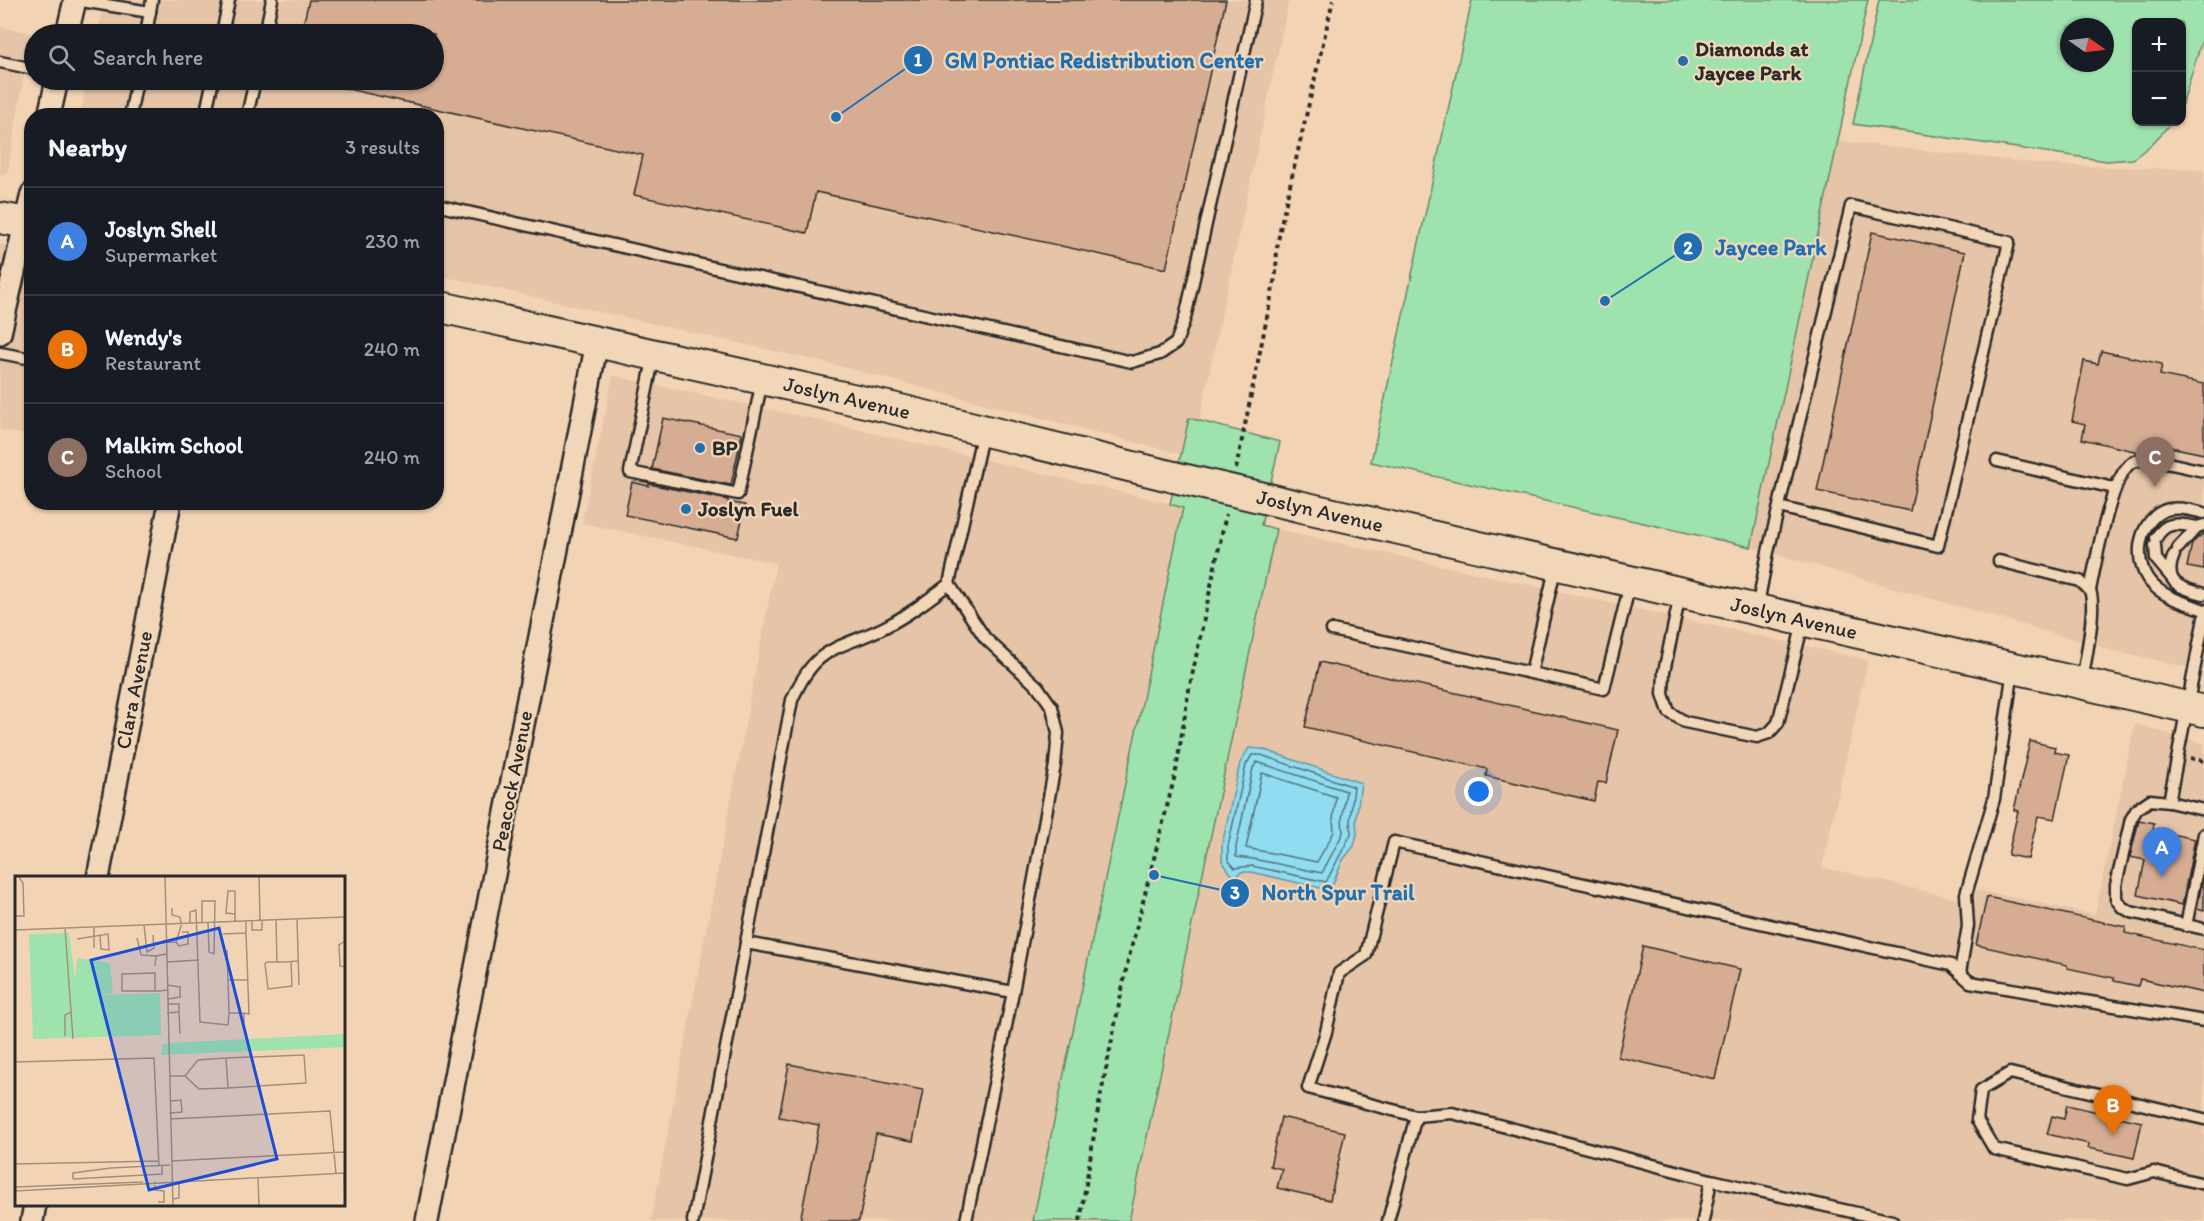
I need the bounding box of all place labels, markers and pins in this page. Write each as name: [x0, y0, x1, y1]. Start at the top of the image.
place label: Diamonds at Jaycee Park: [1694, 36, 1809, 86]
callout: GM Pontiac Redistribution Center: [903, 40, 1275, 80]
marker: Diamonds at Jaycee Park: [1676, 54, 1690, 68]
callout: Jaycee Park: [1673, 227, 1838, 267]
place label: BP: [712, 435, 738, 460]
pin: C: [2136, 438, 2174, 487]
marker: BP: [693, 441, 707, 455]
place label: Joslyn Fuel: [697, 496, 800, 522]
marker: Joslyn Fuel: [679, 502, 693, 516]
pin: A: [2142, 828, 2182, 877]
callout: North Spur Trail: [1220, 873, 1426, 913]
pin: B: [2094, 1086, 2132, 1135]

